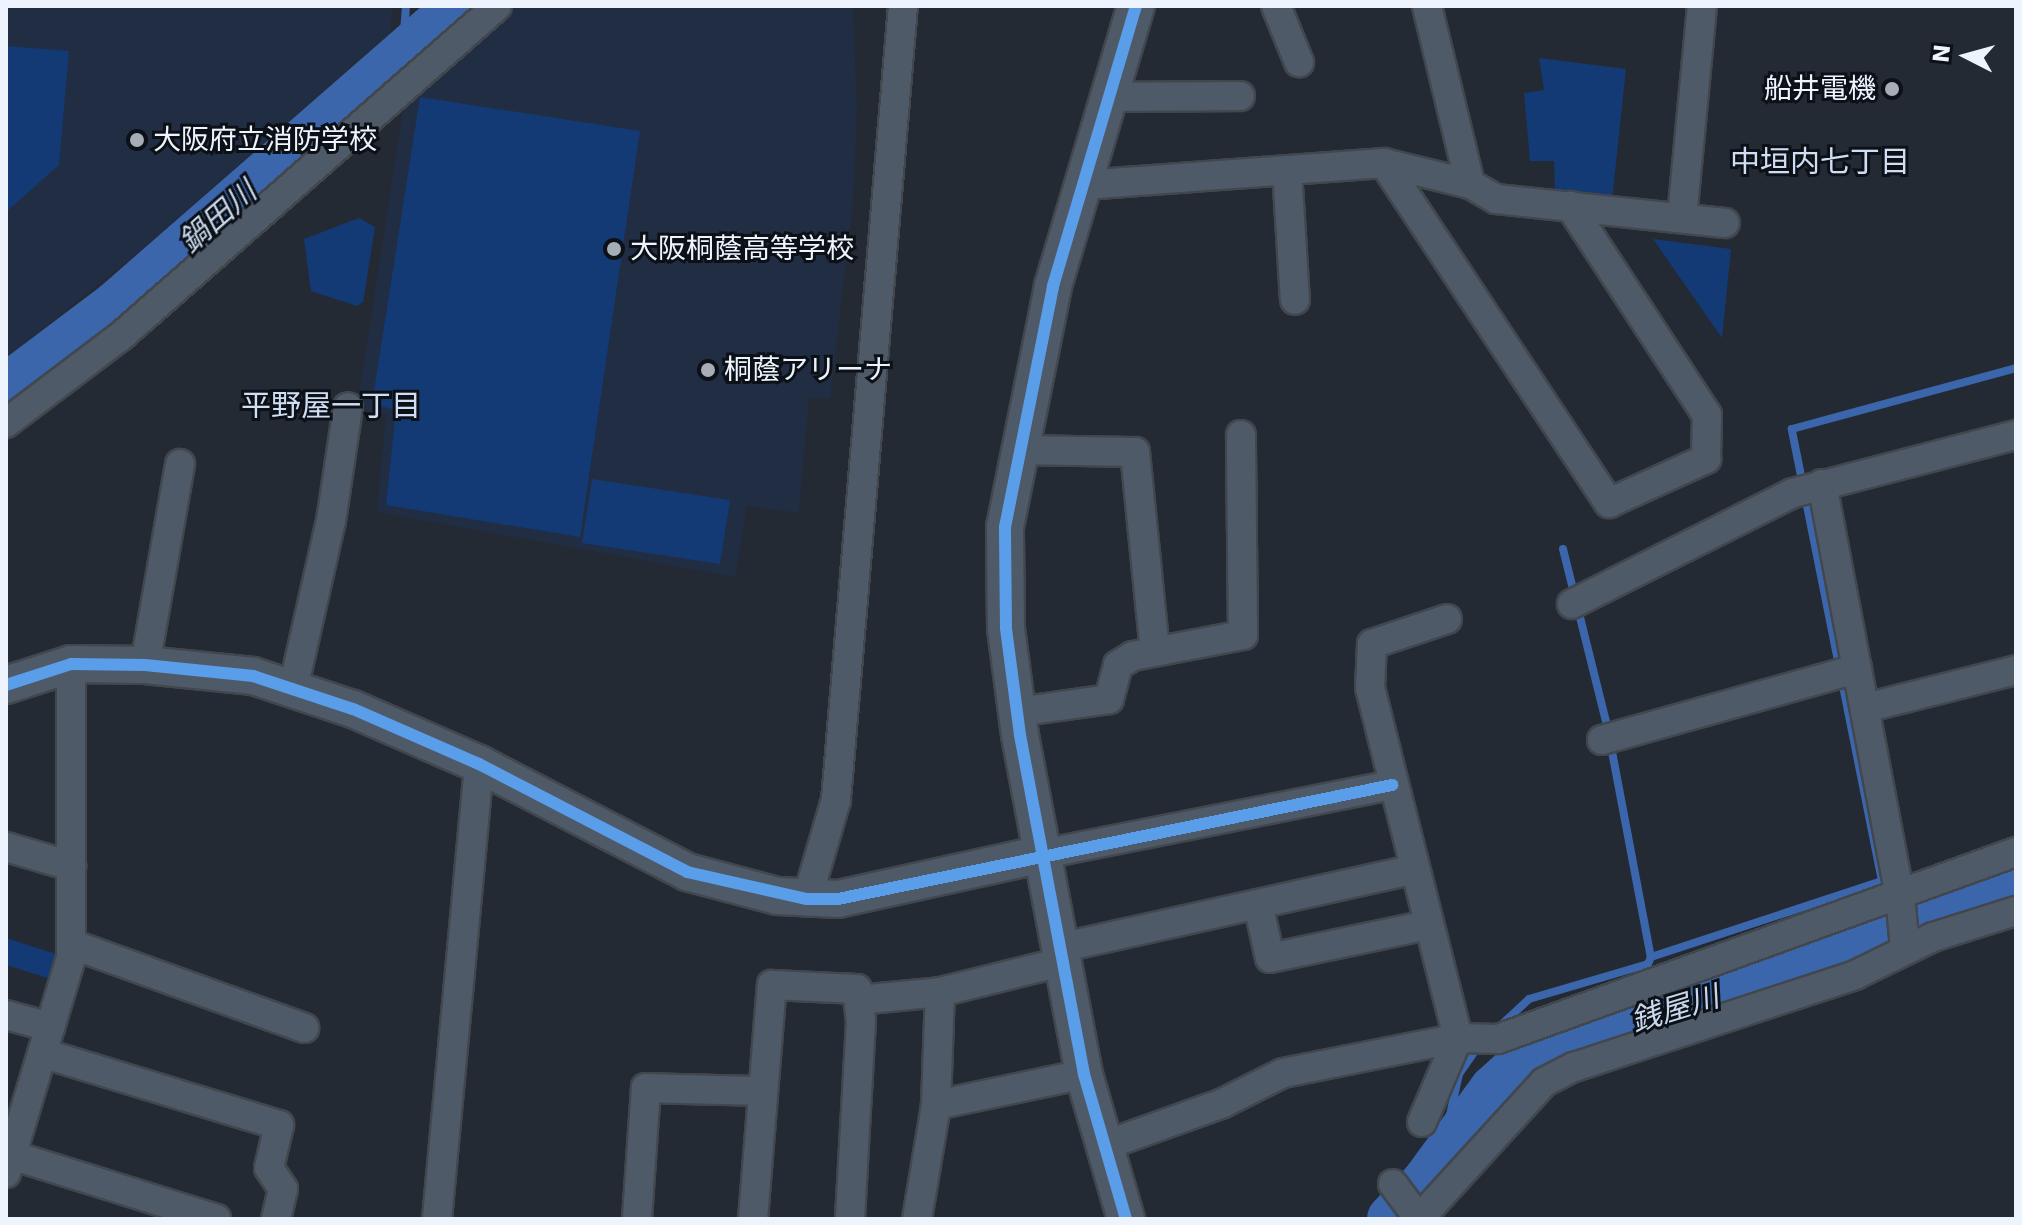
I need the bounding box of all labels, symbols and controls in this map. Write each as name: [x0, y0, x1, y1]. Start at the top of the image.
north arrow: [1926, 16, 2006, 96]
text: N: [1928, 43, 1955, 64]
place label: 船井電機: [1764, 72, 1876, 106]
marker: 船井電機: [1883, 80, 1901, 98]
place label: 大阪府立消防学校: [153, 123, 377, 157]
marker: 大阪府立消防学校: [128, 131, 146, 149]
district label: 中垣内七丁目: [1730, 144, 1910, 180]
water label: 鍋田川: [172, 174, 264, 260]
place label: 大阪桐蔭高等学校: [630, 232, 854, 266]
marker: 大阪桐蔭高等学校: [605, 240, 623, 258]
place label: 桐蔭アリーナ: [724, 353, 892, 387]
marker: 桐蔭アリーナ: [699, 361, 717, 379]
district label: 平野屋一丁目: [241, 388, 421, 424]
water label: 銭屋川: [1627, 979, 1723, 1039]

